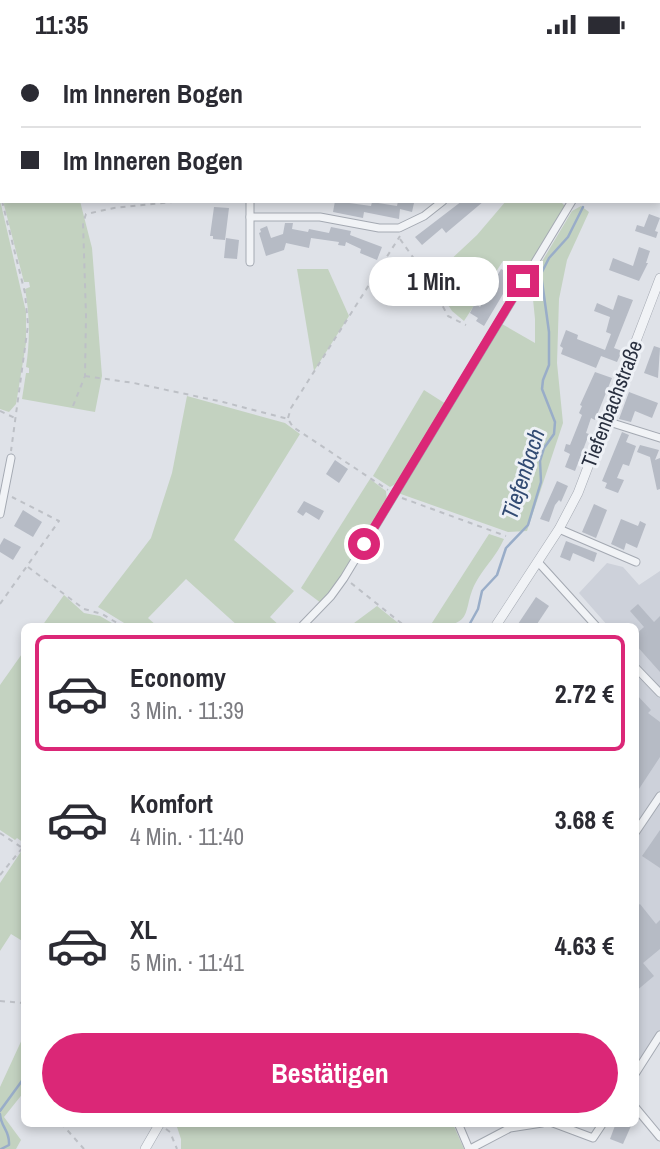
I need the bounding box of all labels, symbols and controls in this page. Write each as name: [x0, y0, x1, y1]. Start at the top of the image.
text: 11:35: [35, 7, 88, 42]
text: Im Inneren Bogen: [63, 76, 243, 111]
text: Im Inneren Bogen: [63, 143, 243, 178]
callout: 1 Min.: [369, 257, 498, 305]
route end: [507, 265, 539, 297]
text: 1 Min.: [407, 266, 461, 297]
street label: Tiefenbachstraße: [574, 336, 649, 472]
water label: Tiefenbach: [493, 425, 552, 523]
route start: [348, 528, 380, 560]
text: Economy: [130, 660, 226, 695]
icon: car: [46, 662, 109, 725]
text: 2.72 €: [555, 676, 614, 711]
text: 3 Min. · 11:39: [130, 695, 244, 726]
text: Komfort: [130, 786, 213, 821]
icon: car: [46, 788, 109, 851]
text: 3.68 €: [555, 802, 614, 837]
text: 4 Min. · 11:40: [130, 821, 244, 852]
text: XL: [130, 912, 157, 947]
icon: car: [46, 914, 109, 977]
text: 4.63 €: [555, 928, 614, 963]
text: 5 Min. · 11:41: [130, 947, 244, 978]
button: Bestätigen: [42, 1033, 618, 1113]

